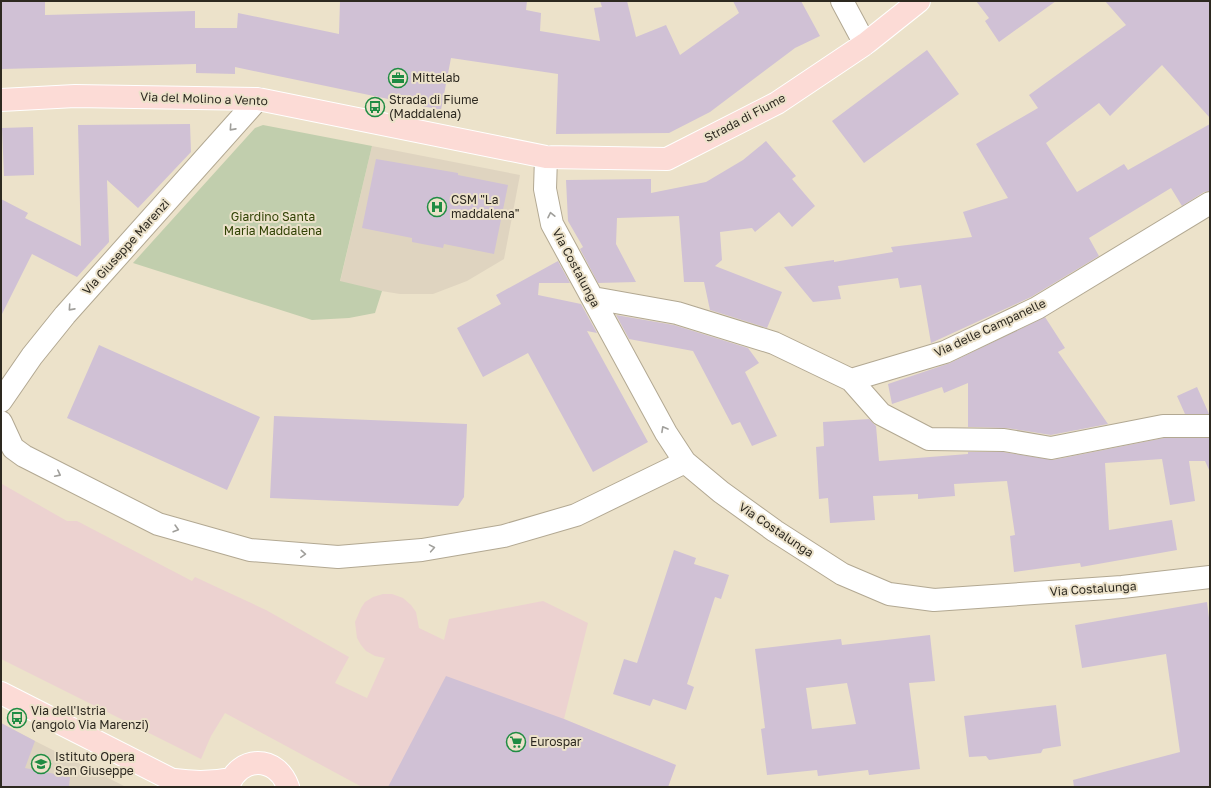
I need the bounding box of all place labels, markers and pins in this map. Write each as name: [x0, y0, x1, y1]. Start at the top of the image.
office icon: Mittelab: [387, 67, 409, 89]
place label: Mittelab: [412, 70, 460, 85]
place label: Strada di Fiume (Maddalena): [389, 92, 479, 121]
bus stop icon: Strada di Fiume (Maddalena): [364, 96, 386, 118]
place label: CSM "La maddalena": [451, 192, 519, 221]
hospital icon: CSM "La maddalena": [426, 196, 448, 218]
place label: Via dell'Istria (angolo Via Marenzi): [31, 703, 149, 732]
bus stop icon: Via dell'Istria (angolo Via Marenzi): [6, 707, 28, 729]
supermarket icon: Eurospar: [505, 731, 527, 753]
place label: Eurospar: [530, 734, 582, 749]
place label: Istituto Opera San Giuseppe: [55, 749, 135, 778]
school or university icon: Istituto Opera San Giuseppe: [30, 753, 52, 775]

